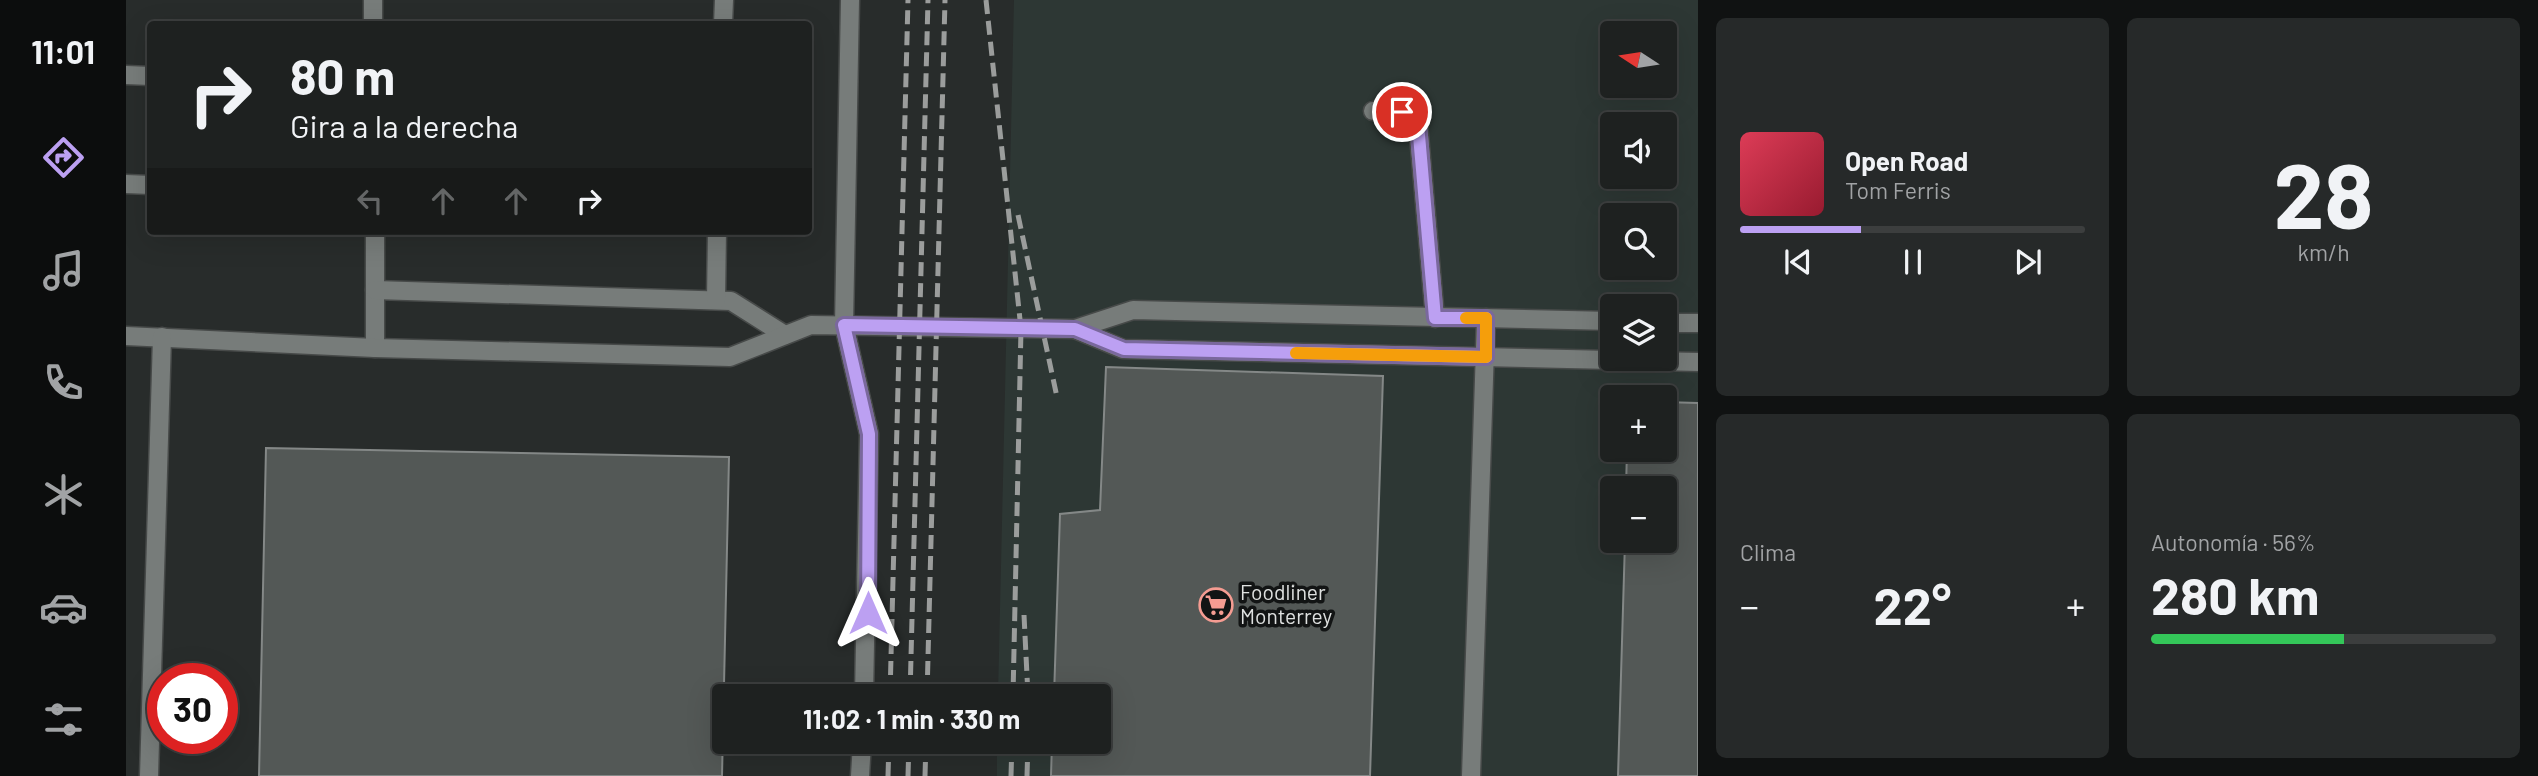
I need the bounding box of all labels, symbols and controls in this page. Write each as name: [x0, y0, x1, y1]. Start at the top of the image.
north arrow: [1600, 21, 1676, 98]
map controls: [1600, 21, 1677, 553]
text: 11:01: [31, 32, 95, 70]
text: 80 m: [290, 46, 395, 105]
icon: right: [175, 49, 266, 140]
pin: [1372, 82, 1432, 142]
icon: arrive: [1383, 93, 1421, 131]
text: Gira a la derecha: [290, 106, 518, 144]
button: sound: [1600, 112, 1677, 189]
icon: directions: [39, 133, 88, 182]
text: 28: [2273, 138, 2374, 247]
text: Open Road: [1845, 145, 1968, 176]
text: Tom Ferris: [1845, 176, 1951, 204]
icon: left: [351, 182, 389, 220]
icon: ahead: [424, 182, 462, 220]
icon: ahead: [497, 182, 535, 220]
icon: right: [570, 182, 608, 220]
button: search: [1600, 203, 1677, 280]
text: km/h: [2297, 238, 2350, 266]
icon: previous: [1779, 243, 1817, 281]
icon: pause: [1894, 243, 1932, 281]
icon: next: [2009, 243, 2047, 281]
icon: music: [39, 246, 88, 295]
button: layers: [1600, 294, 1677, 371]
icon: phone: [39, 358, 88, 407]
button: +: [1600, 385, 1677, 462]
icon: climate: [39, 470, 88, 519]
button: −: [1600, 476, 1677, 553]
text: Autonomía · 56%: [2151, 528, 2315, 556]
text: Clima: [1740, 538, 1796, 566]
text: 280 km: [2151, 563, 2319, 625]
text: 22°: [1874, 573, 1951, 635]
position arrow: [831, 576, 905, 650]
place label: Foodliner Monterrey: [1240, 579, 1332, 628]
text: −: [1740, 582, 1759, 628]
text: +: [2066, 582, 2085, 628]
icon: car: [39, 583, 88, 632]
supermarket icon: Foodliner Monterrey: [1197, 586, 1235, 624]
speed limit sign: 30: [147, 663, 238, 754]
icon: filters: [39, 695, 88, 744]
text: 11:02 · 1 min · 330 m: [803, 703, 1020, 734]

